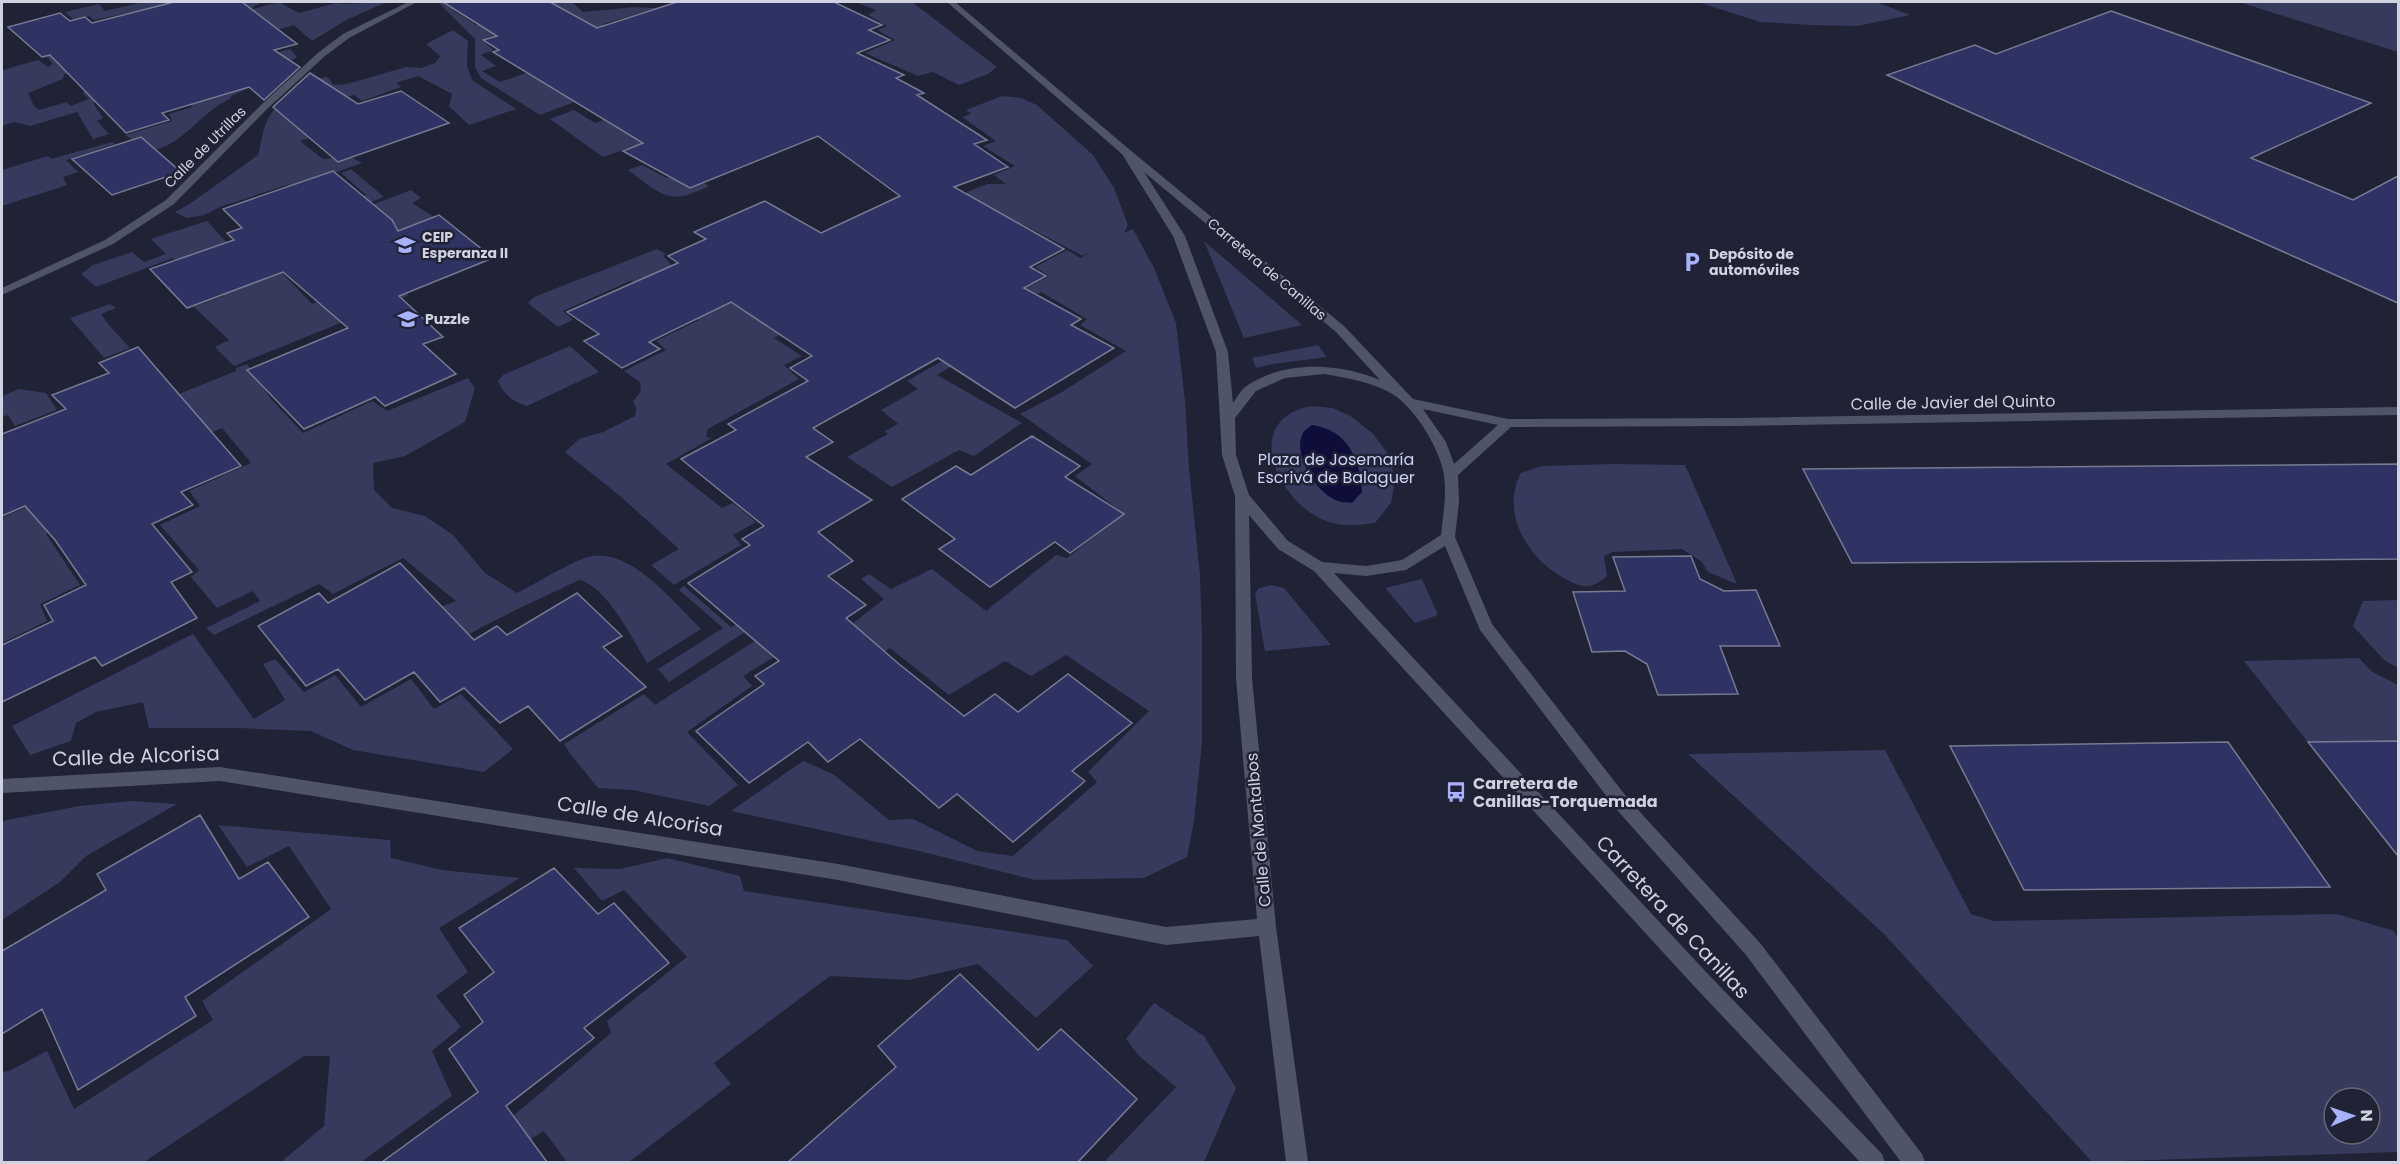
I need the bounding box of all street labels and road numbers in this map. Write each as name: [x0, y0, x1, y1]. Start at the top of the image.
street label: Calle de Utrillas: [160, 102, 250, 192]
street label: Carretera de Canillas: [1203, 213, 1331, 325]
street label: Calle de Javier del Quinto: [1851, 389, 2056, 416]
street label: Calle de Alcorisa: [52, 739, 220, 773]
street label: Calle de Montalbos: [1240, 752, 1277, 908]
street label: Calle de Alcorisa: [555, 789, 725, 843]
street label: Carretera de Canillas: [1590, 829, 1756, 1005]

